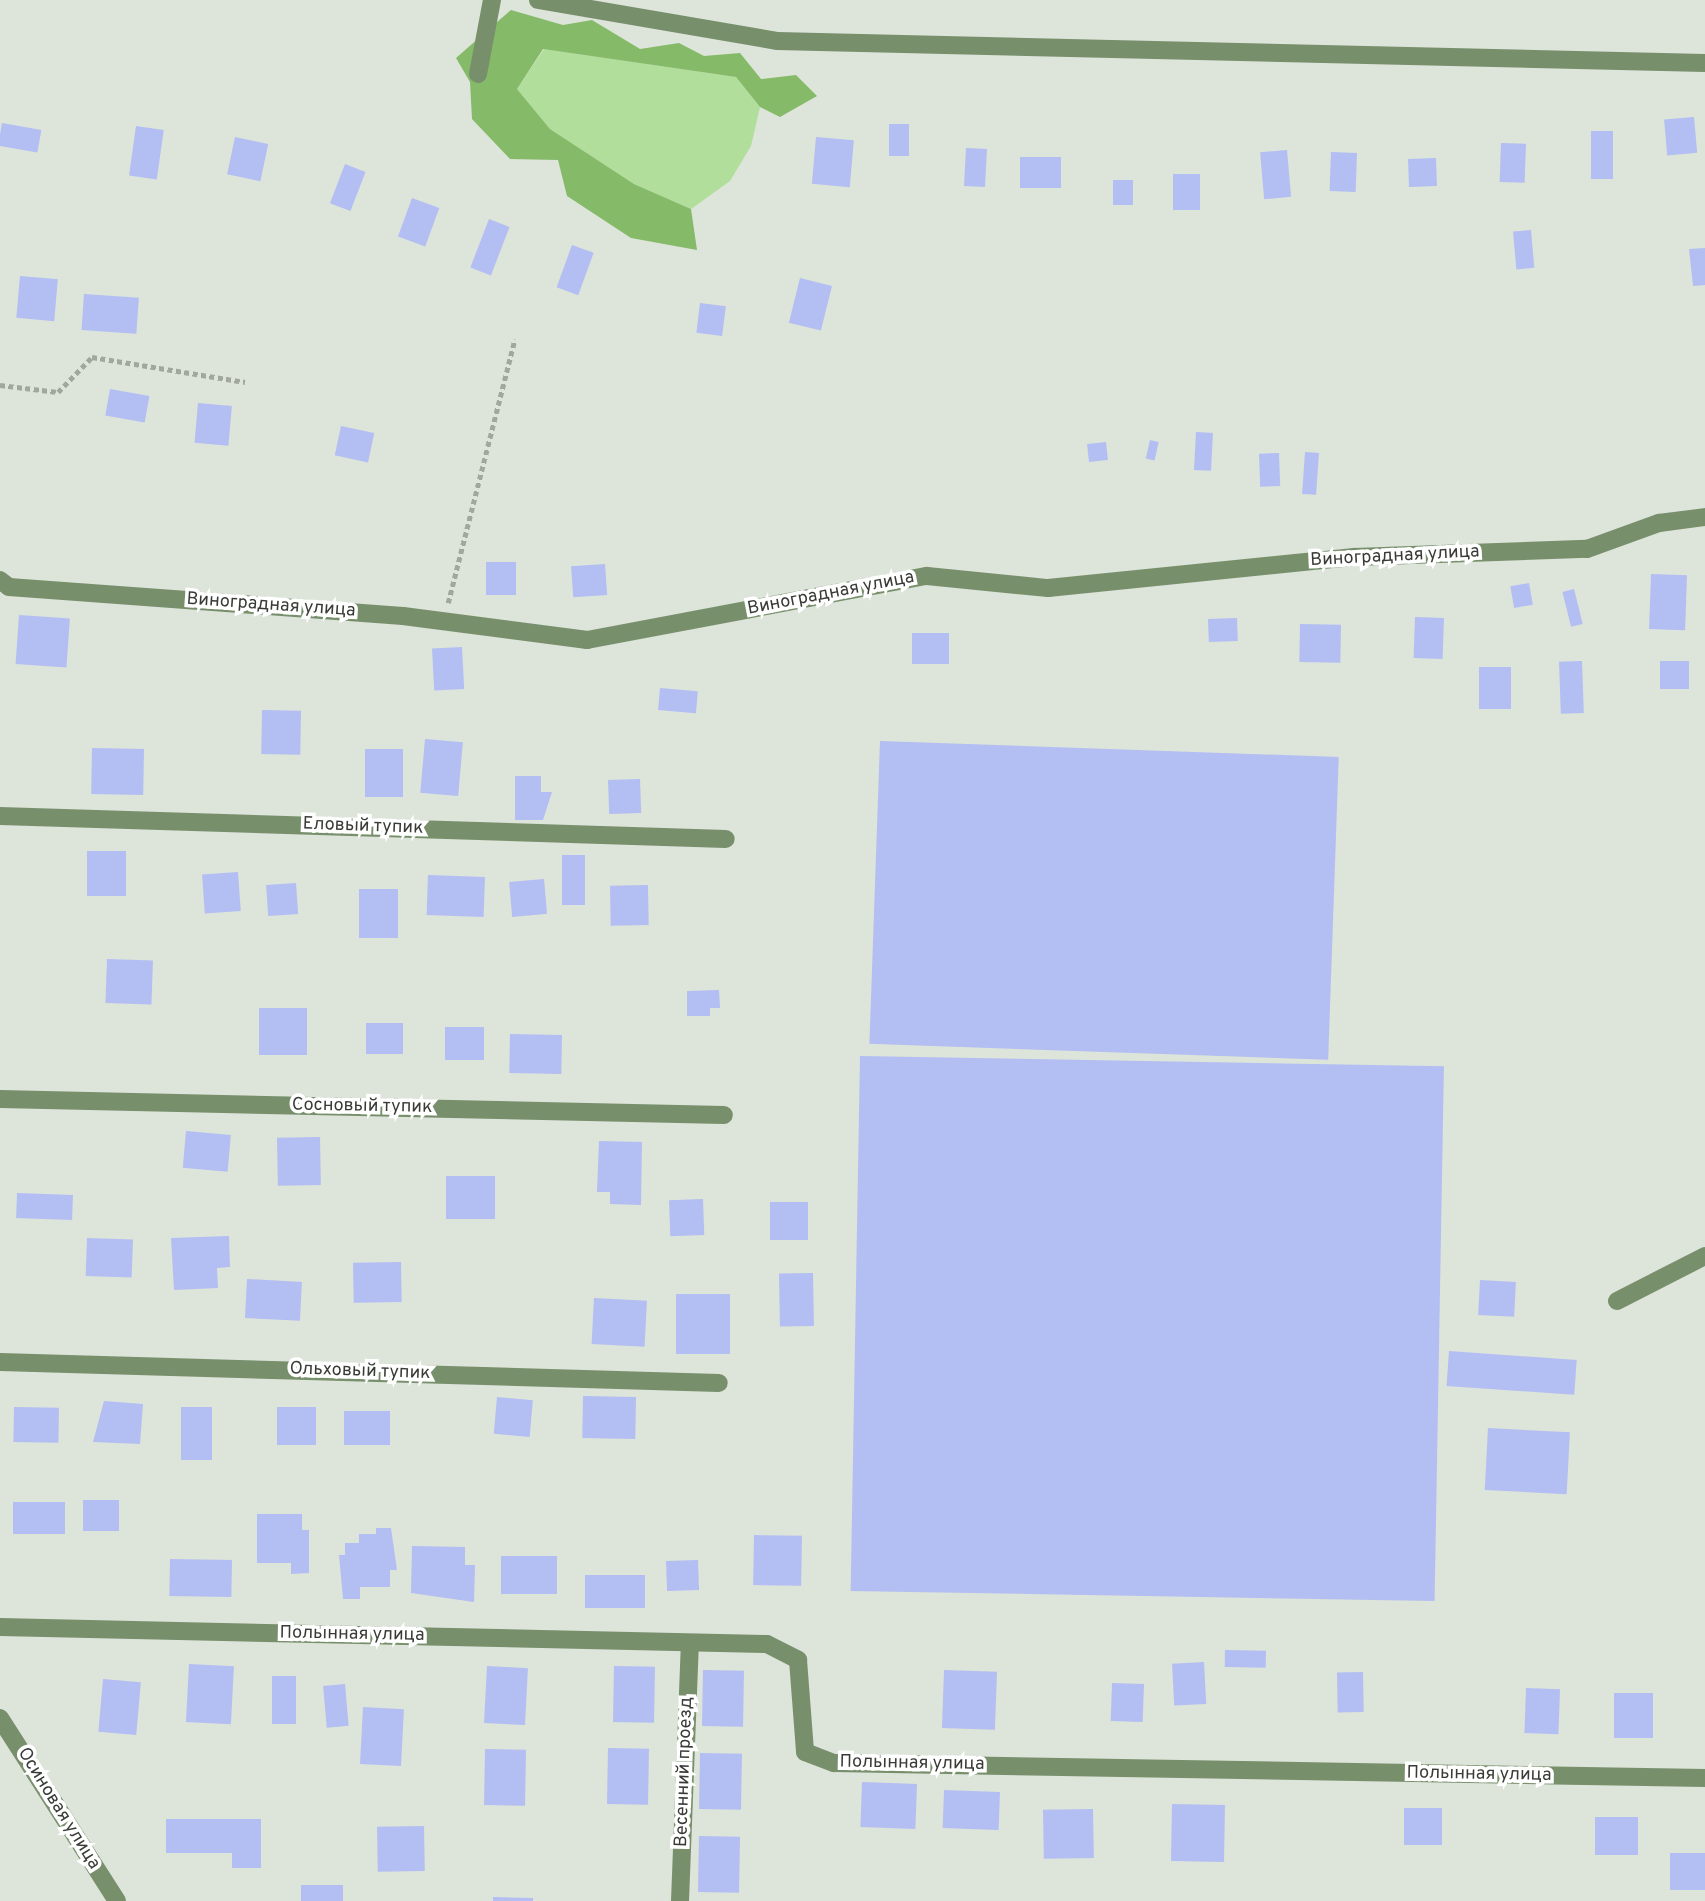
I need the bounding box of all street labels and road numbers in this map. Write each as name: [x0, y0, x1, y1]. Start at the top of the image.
street label: Виноградная улица: [1310, 542, 1480, 572]
street label: Виноградная улица: [746, 567, 916, 621]
street label: Виноградная улица: [186, 589, 356, 623]
street label: Еловый тупик: [302, 814, 424, 840]
street label: Сосновый тупик: [292, 1095, 432, 1119]
street label: Ольховый тупик: [289, 1359, 431, 1385]
street label: Полынная улица: [279, 1623, 425, 1647]
street label: Весенний проезд: [672, 1697, 698, 1847]
street label: Осиновая улица: [12, 1744, 104, 1874]
street label: Полынная улица: [839, 1752, 985, 1776]
street label: Полынная улица: [1406, 1763, 1552, 1787]

